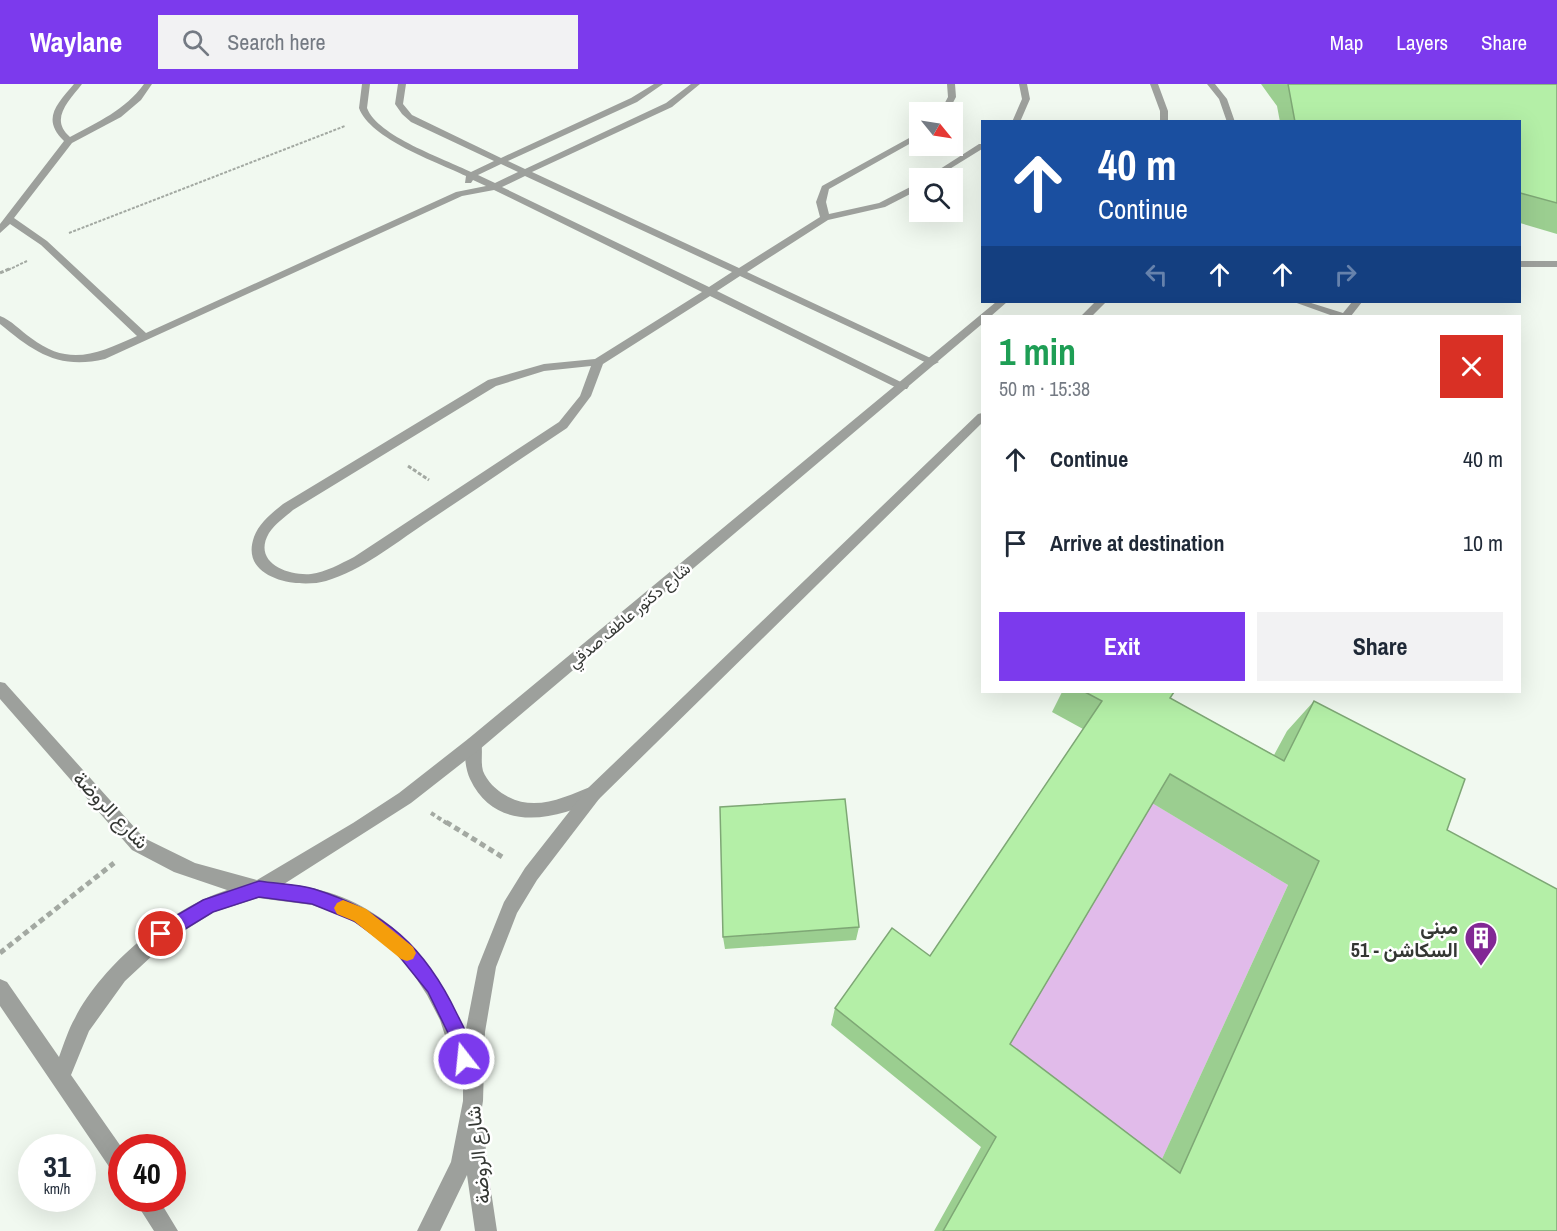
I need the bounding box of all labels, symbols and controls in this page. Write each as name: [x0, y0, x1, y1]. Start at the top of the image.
search box: [158, 15, 578, 69]
text: Waylane: [30, 23, 122, 61]
icon: search: [179, 26, 212, 59]
text: Search here: [227, 27, 326, 57]
text: Map: [1330, 28, 1363, 57]
text: Layers: [1396, 28, 1448, 57]
text: Share: [1481, 28, 1527, 57]
north arrow: [909, 102, 963, 156]
map controls: [909, 102, 963, 222]
text: 40 m: [1098, 137, 1177, 193]
icon: ahead: [999, 144, 1077, 222]
button: search: [909, 168, 963, 222]
text: Continue: [1098, 191, 1188, 227]
icon: left: [1140, 258, 1173, 291]
icon: ahead: [1203, 258, 1236, 291]
icon: ahead: [1266, 258, 1299, 291]
icon: right: [1329, 258, 1362, 291]
text: 1 min: [999, 328, 1076, 376]
button: close: [1440, 335, 1503, 398]
text: 50 m · 15:38: [999, 375, 1090, 402]
icon: ahead: [999, 443, 1032, 476]
text: Continue: [1050, 444, 1128, 474]
text: 40 m: [1463, 444, 1503, 474]
icon: arrive: [999, 527, 1032, 560]
text: Arrive at destination: [1050, 528, 1224, 558]
text: 10 m: [1463, 528, 1503, 558]
street label: شارع دكتور عاطف صدقي: [563, 557, 697, 675]
button: Exit: [999, 612, 1245, 681]
button: Share: [1257, 612, 1503, 681]
street label: شارع الروضة: [67, 765, 155, 855]
pin: [135, 908, 186, 959]
place label: مبنى السكاشن - 51: [1351, 913, 1458, 963]
icon: arrive: [144, 917, 177, 950]
building icon: مبنى السكاشن - 51: [1463, 920, 1499, 967]
position arrow: [432, 1027, 496, 1091]
street label: شارع الروضة: [459, 1105, 497, 1205]
speed limit sign: 40: [108, 1134, 186, 1212]
text: 31: [43, 1146, 71, 1186]
text: km/h: [44, 1178, 70, 1199]

